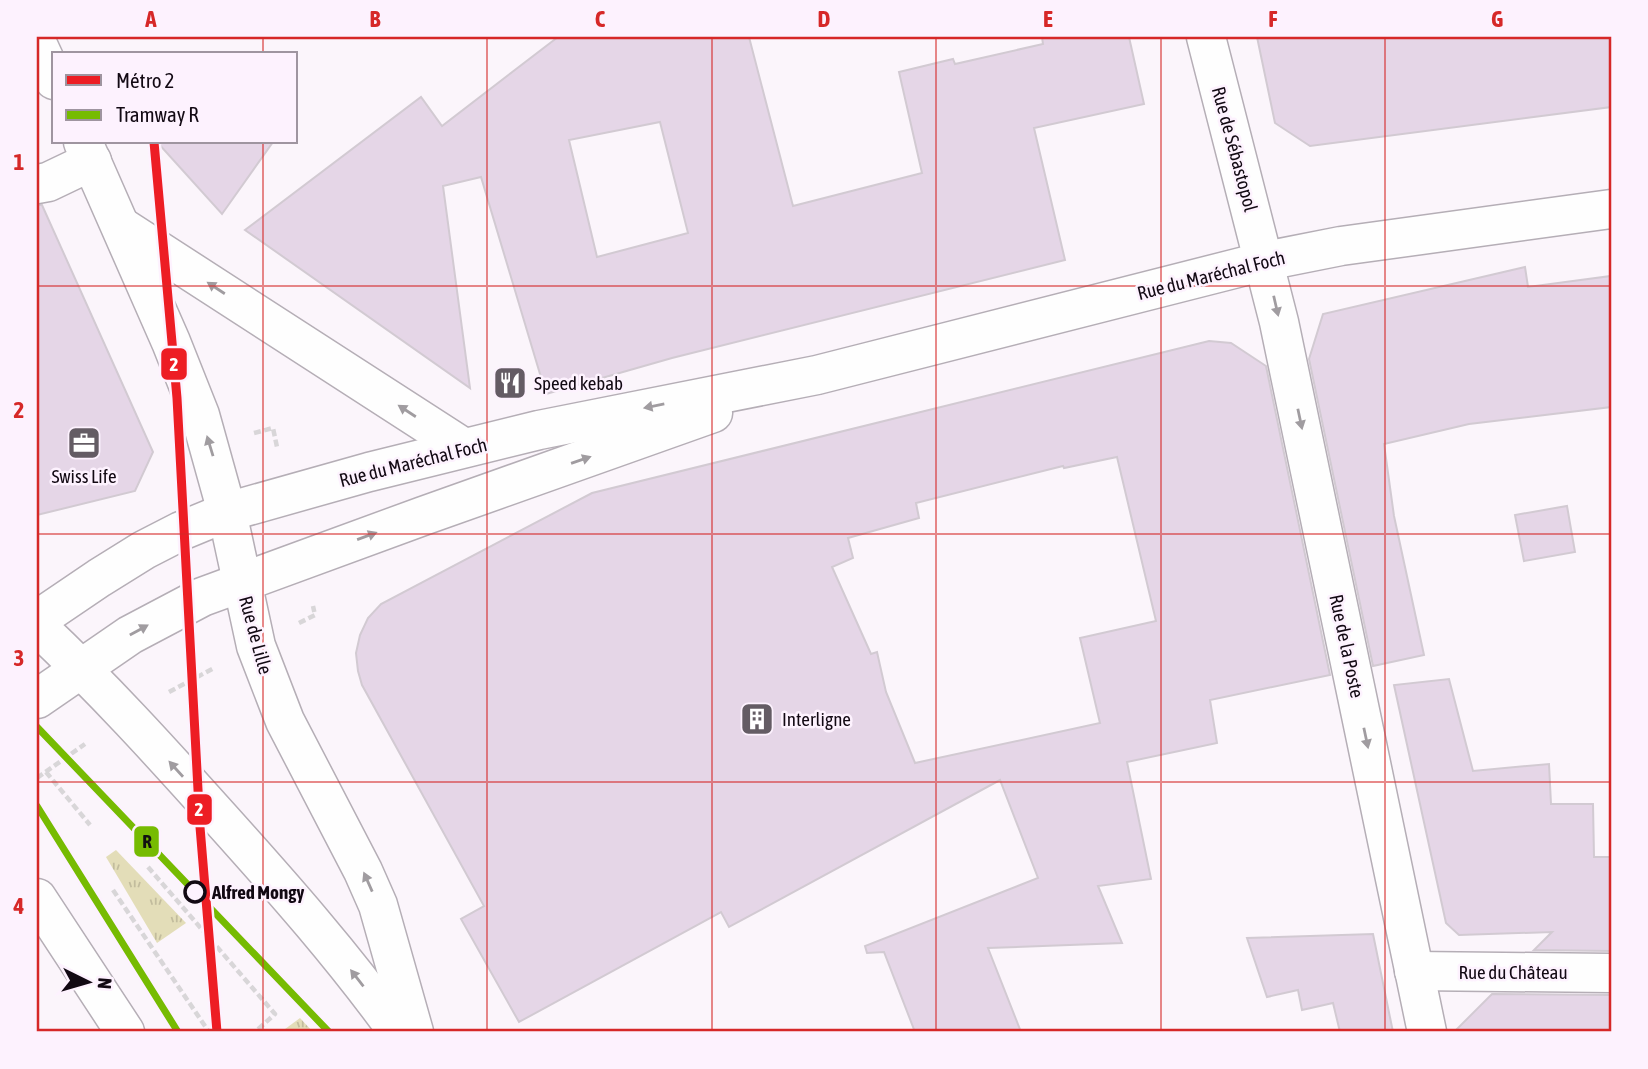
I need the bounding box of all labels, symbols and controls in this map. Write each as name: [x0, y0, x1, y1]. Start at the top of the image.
text: A: [144, 6, 157, 32]
text: B: [370, 6, 381, 32]
text: C: [595, 6, 606, 32]
text: D: [818, 6, 831, 32]
text: E: [1043, 6, 1053, 32]
text: F: [1268, 6, 1278, 32]
text: G: [1491, 6, 1503, 32]
legend: [52, 52, 298, 144]
text: Métro 2: [116, 68, 174, 92]
street label: Rue de Sébastopol: [1208, 84, 1262, 214]
text: Tramway R: [116, 102, 199, 126]
text: 1: [14, 149, 25, 175]
street label: Rue du Maréchal Foch: [1135, 246, 1287, 304]
one-way arrow: [206, 281, 225, 294]
one-way arrow: [1270, 295, 1281, 317]
line badge: 2: [160, 347, 188, 381]
text: 2: [170, 353, 179, 375]
restaurant icon: Speed kebab: [491, 364, 529, 402]
place label: Speed kebab: [534, 372, 623, 394]
text: 2: [14, 397, 24, 423]
one-way arrow: [643, 401, 665, 412]
one-way arrow: [398, 404, 416, 418]
one-way arrow: [1294, 408, 1305, 430]
office icon: Swiss Life: [65, 424, 103, 462]
street label: Rue du Maréchal Foch: [337, 433, 489, 491]
one-way arrow: [204, 435, 215, 456]
one-way arrow: [571, 454, 592, 465]
place label: Swiss Life: [51, 465, 117, 487]
one-way arrow: [356, 530, 377, 541]
street label: Rue de la Poste: [1325, 592, 1369, 700]
street label: Rue de Lille: [235, 593, 277, 677]
one-way arrow: [129, 624, 148, 636]
text: 3: [14, 645, 24, 671]
building icon: Interligne: [738, 700, 776, 738]
place label: Interligne: [782, 708, 851, 730]
one-way arrow: [1360, 727, 1371, 749]
one-way arrow: [168, 760, 184, 778]
line badge: 2: [186, 793, 213, 826]
text: 2: [195, 798, 204, 820]
line badge: R: [133, 825, 160, 858]
text: R: [142, 830, 152, 852]
one-way arrow: [362, 871, 373, 892]
marker: Alfred Mongy: [184, 881, 206, 903]
place label: Alfred Mongy: [211, 881, 304, 903]
text: 4: [13, 893, 25, 919]
north arrow: [52, 946, 122, 1016]
street label: Rue du Château: [1458, 961, 1568, 983]
one-way arrow: [350, 969, 365, 987]
text: N: [93, 977, 116, 990]

